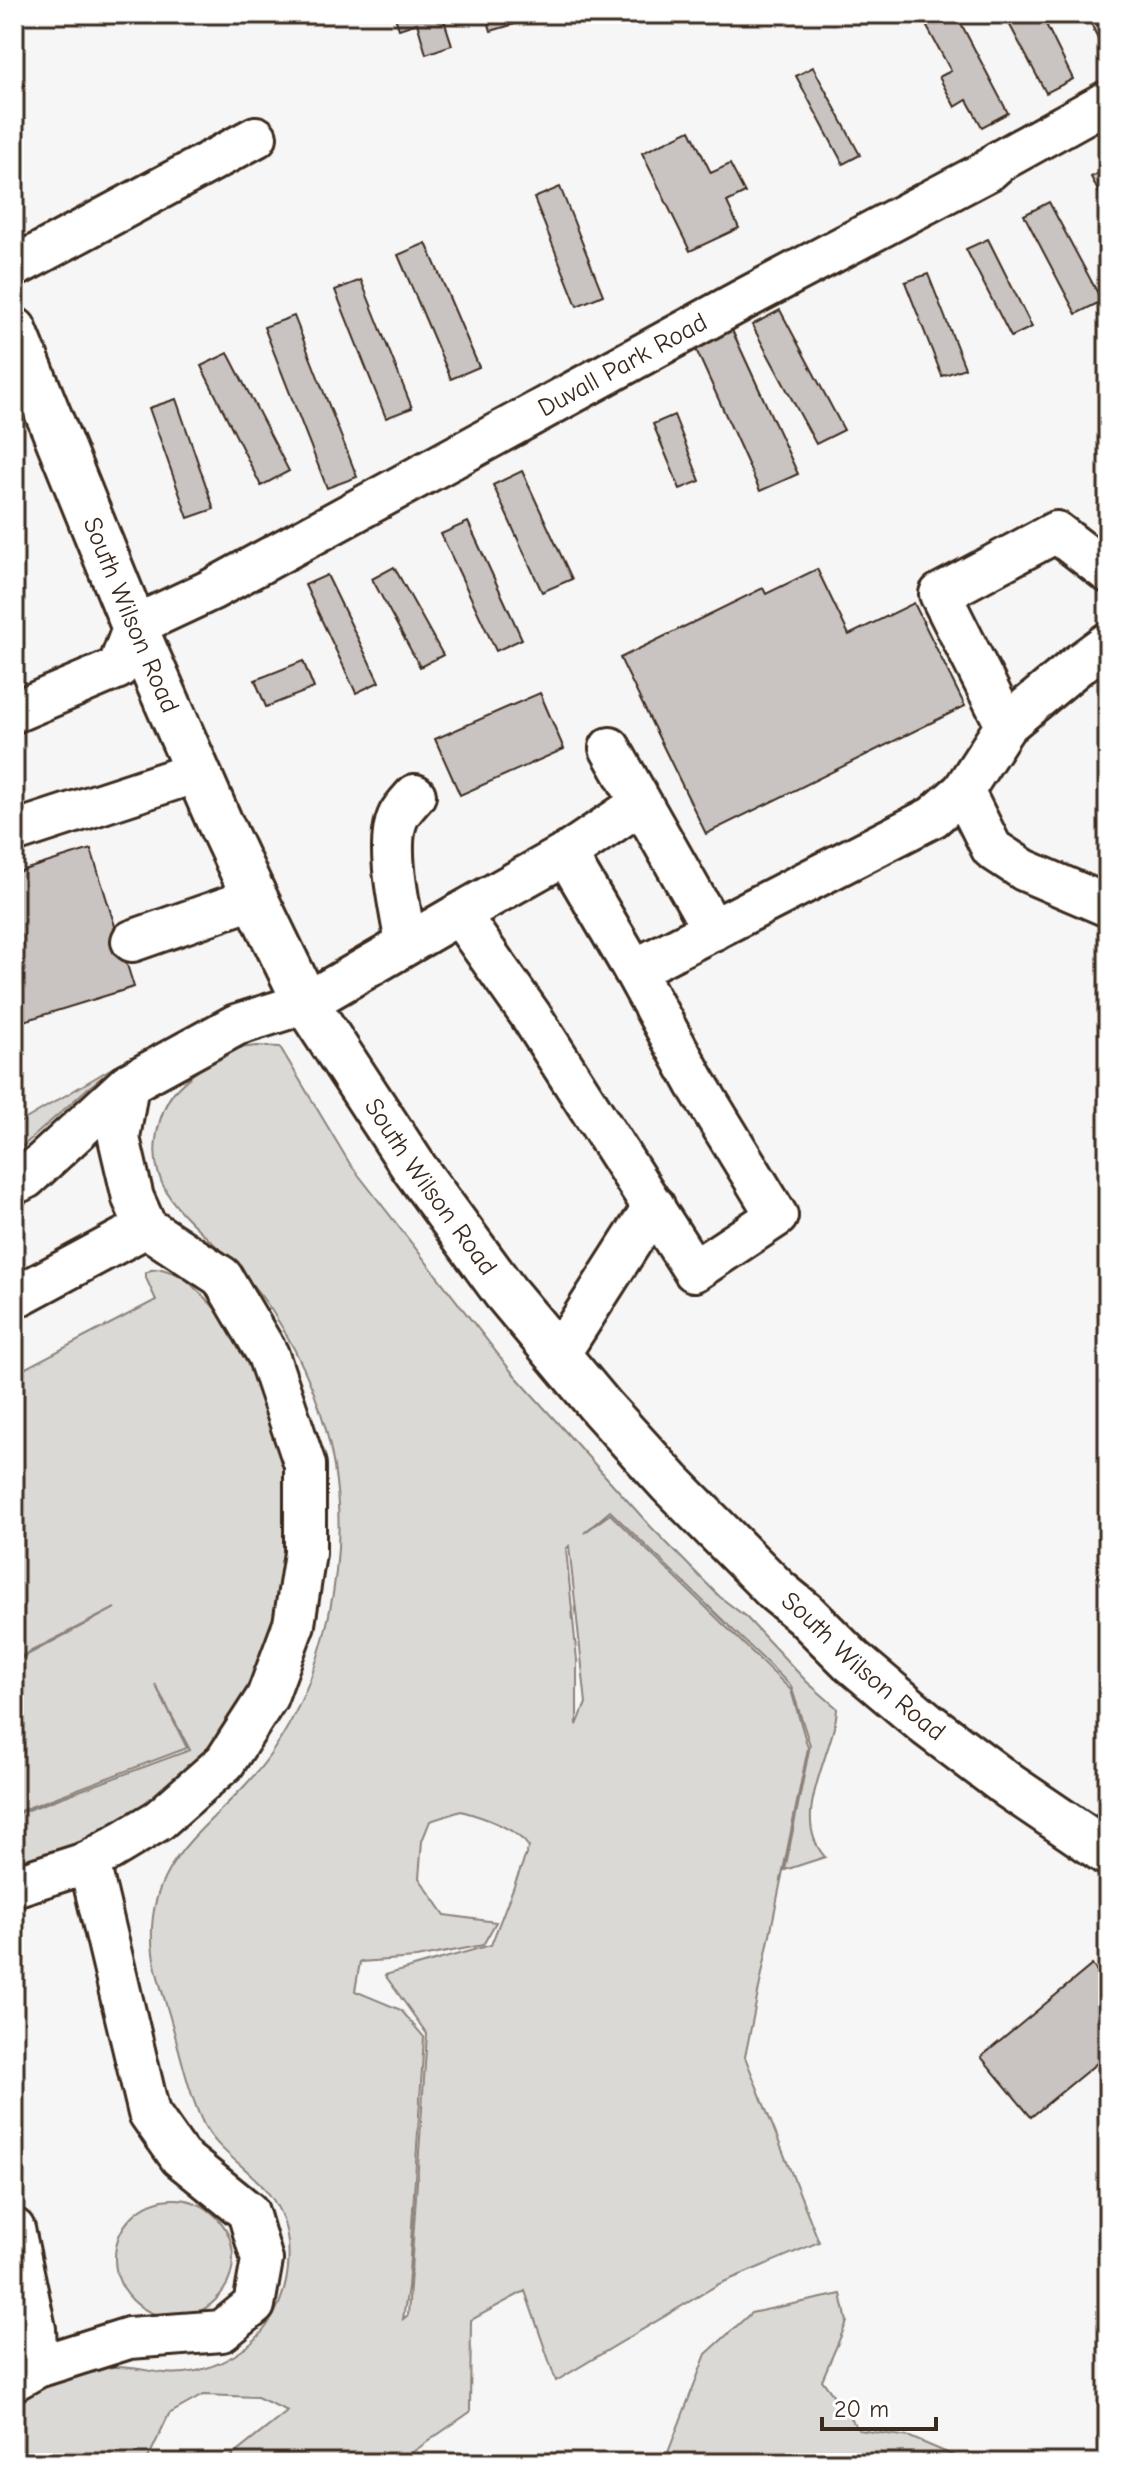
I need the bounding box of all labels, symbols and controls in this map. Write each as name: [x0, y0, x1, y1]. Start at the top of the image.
street label: Duvall Park Road: [533, 307, 713, 423]
street label: South Wilson Road: [76, 513, 185, 718]
street label: South Wilson Road: [358, 1093, 503, 1281]
street label: South Wilson Road: [775, 1586, 951, 1747]
scale bar: [822, 2381, 936, 2431]
text: 20 m: [834, 2395, 889, 2423]

